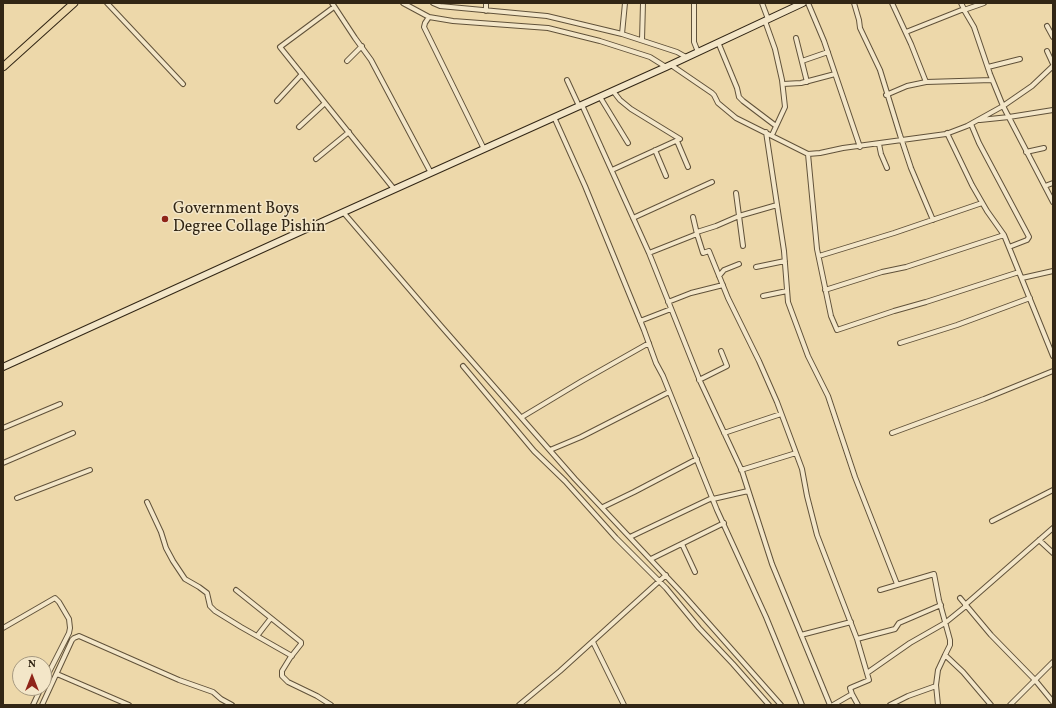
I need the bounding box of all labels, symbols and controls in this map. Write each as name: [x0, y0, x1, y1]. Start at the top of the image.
place label: Government Boys Degree Collage Pishin: [173, 200, 326, 238]
marker: Government Boys Degree Collage Pishin: [160, 214, 170, 224]
north arrow: [12, 656, 52, 696]
text: N: [28, 657, 36, 672]

